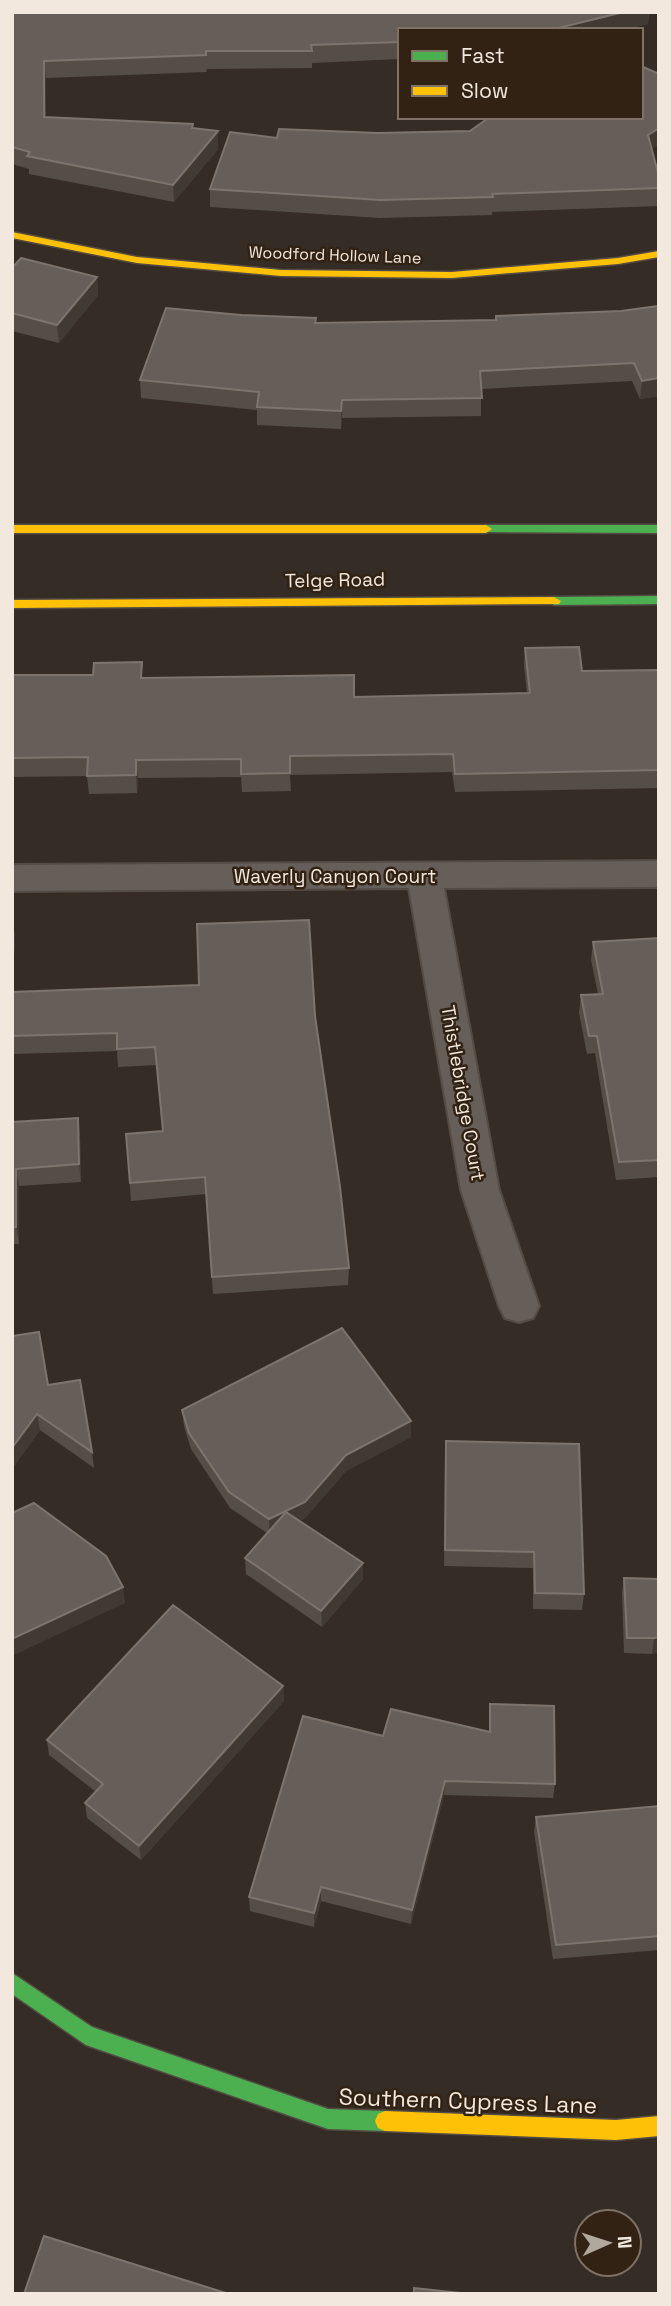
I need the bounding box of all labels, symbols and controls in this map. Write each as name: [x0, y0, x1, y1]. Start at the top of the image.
legend: [398, 28, 643, 119]
text: Fast: [461, 42, 505, 69]
text: Slow: [461, 77, 509, 104]
street label: Woodford Hollow Lane: [248, 241, 422, 269]
street label: Telge Road: [285, 567, 385, 593]
street label: Waverly Canyon Court: [234, 864, 436, 889]
street label: Thistlebridge Court: [435, 1003, 491, 1183]
street label: Southern Cypress Lane: [338, 2081, 598, 2121]
north arrow: [573, 2208, 643, 2278]
text: N: [612, 2235, 637, 2249]

